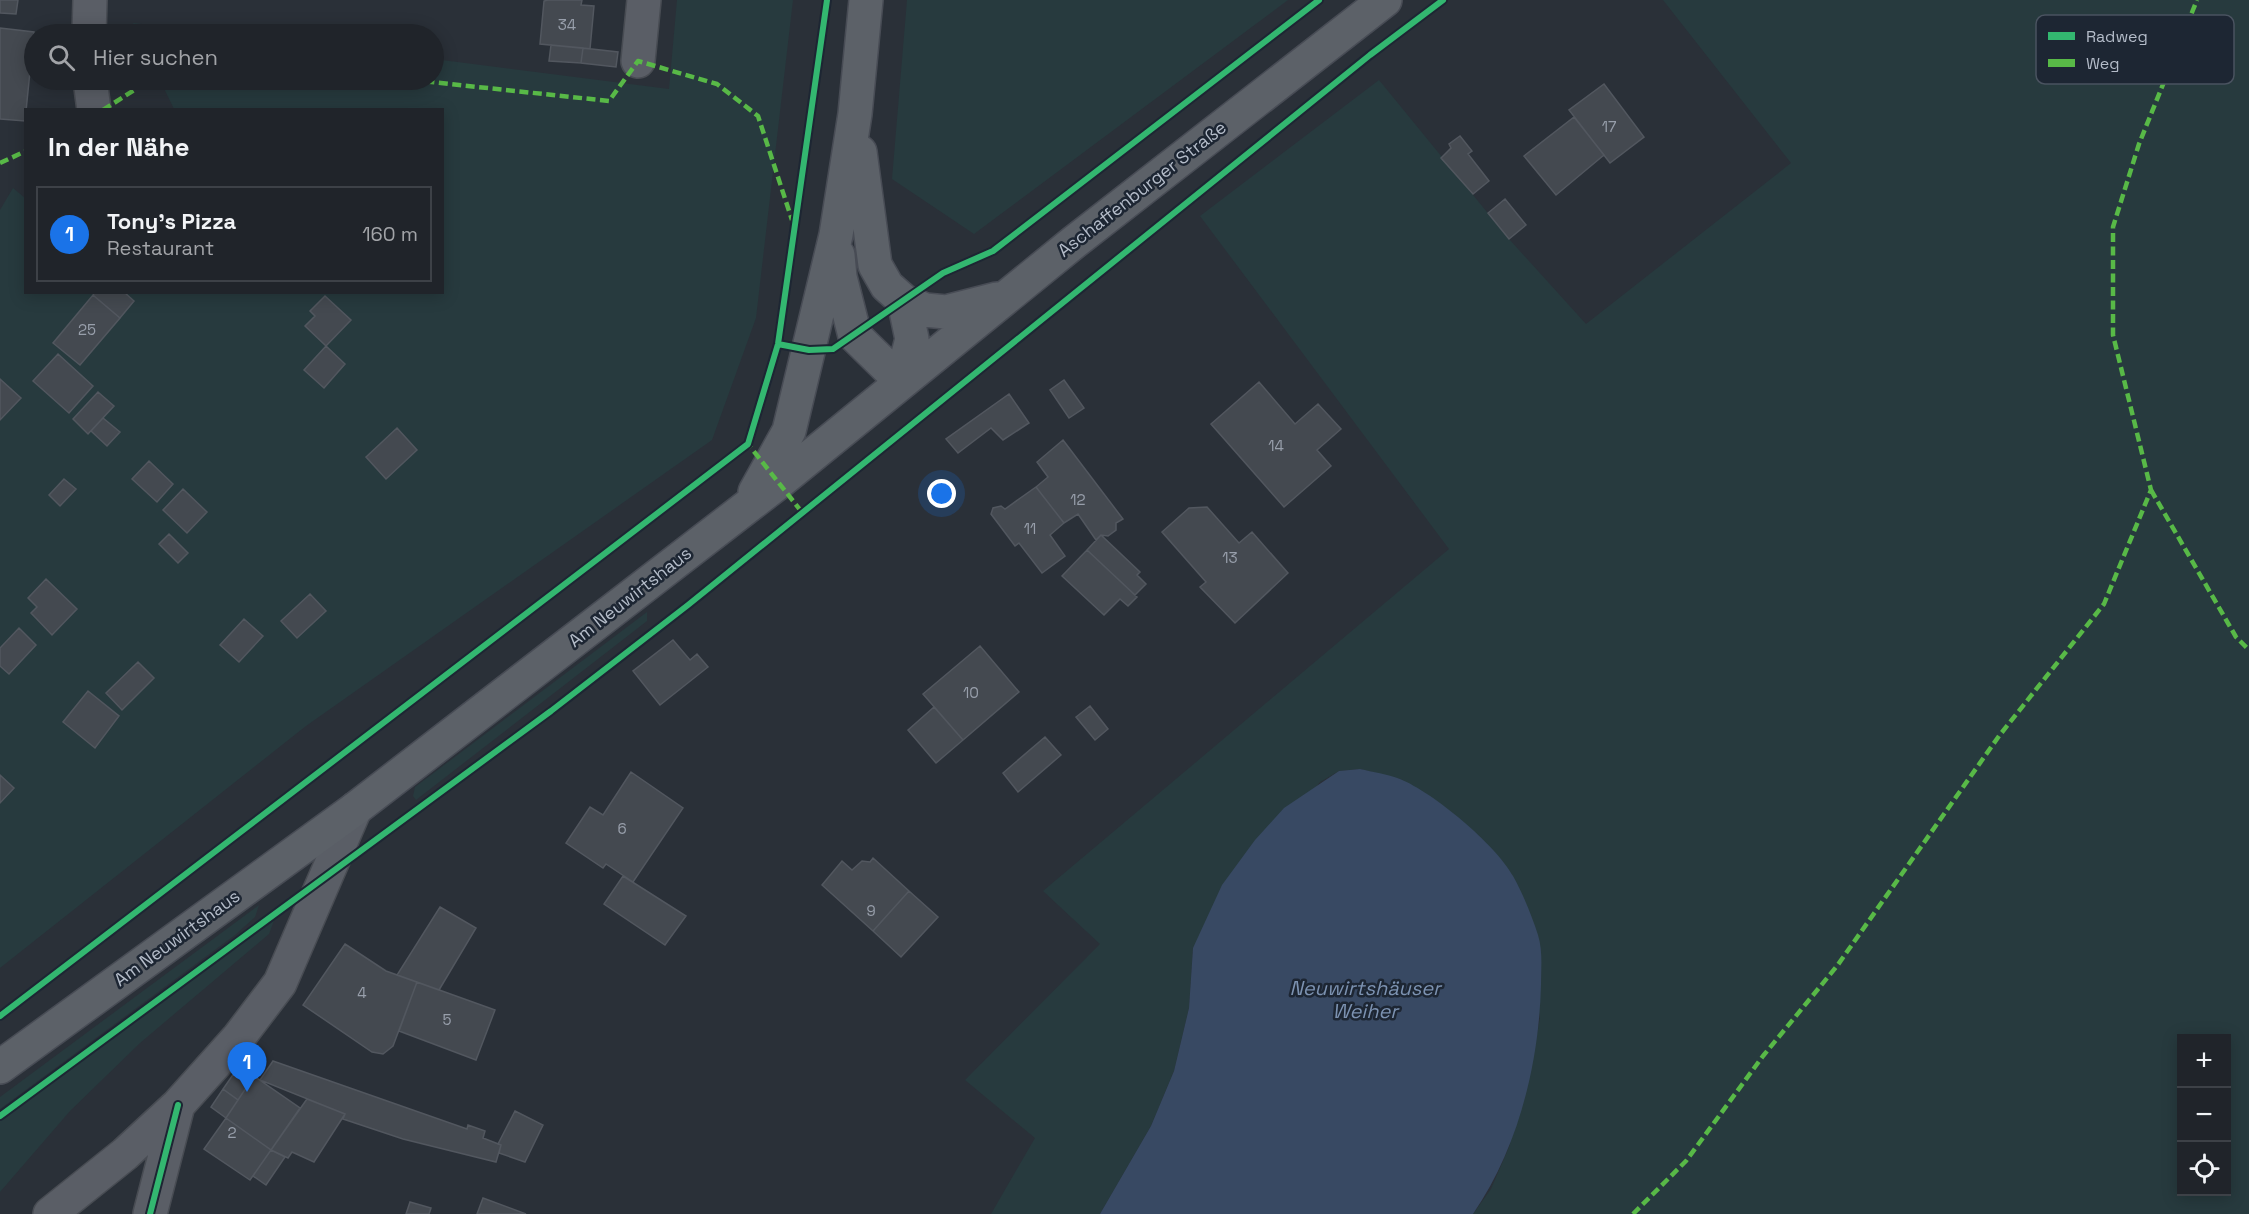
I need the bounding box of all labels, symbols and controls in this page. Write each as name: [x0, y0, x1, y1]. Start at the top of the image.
house number: 34: [558, 15, 576, 34]
legend: [2036, 15, 2234, 84]
search box: [24, 24, 444, 90]
text: Radweg: [2086, 26, 2148, 47]
icon: search: [45, 41, 78, 74]
text: Hier suchen: [93, 43, 218, 71]
text: Weg: [2086, 53, 2120, 74]
street label: Aschaffenburger Straße: [1053, 115, 1231, 262]
house number: 17: [1602, 117, 1616, 136]
text: In der Nähe: [48, 130, 189, 164]
text: Tony's Pizza: [107, 207, 236, 235]
text: 1: [65, 221, 74, 247]
text: 160 m: [362, 221, 418, 247]
text: Restaurant: [107, 235, 214, 261]
house number: 25: [78, 320, 96, 339]
house number: 14: [1268, 436, 1284, 455]
your location: [927, 479, 956, 508]
house number: 12: [1070, 490, 1086, 509]
house number: 11: [1024, 519, 1036, 538]
street label: Am Neuwirtshaus: [563, 541, 696, 652]
house number: 13: [1222, 548, 1238, 567]
house number: 10: [963, 683, 979, 702]
house number: 6: [617, 819, 627, 838]
street label: Am Neuwirtshaus: [109, 884, 244, 991]
house number: 9: [866, 901, 876, 920]
water label: Neuwirtshäuser Weiher: [1289, 975, 1443, 1024]
house number: 4: [357, 983, 367, 1002]
house number: 5: [443, 1010, 452, 1029]
map controls: [2177, 1034, 2231, 1196]
button: +: [2177, 1034, 2231, 1088]
pin: 1: [228, 1042, 266, 1092]
button: −: [2177, 1088, 2231, 1142]
house number: 2: [227, 1123, 237, 1142]
button: locate: [2177, 1142, 2231, 1196]

